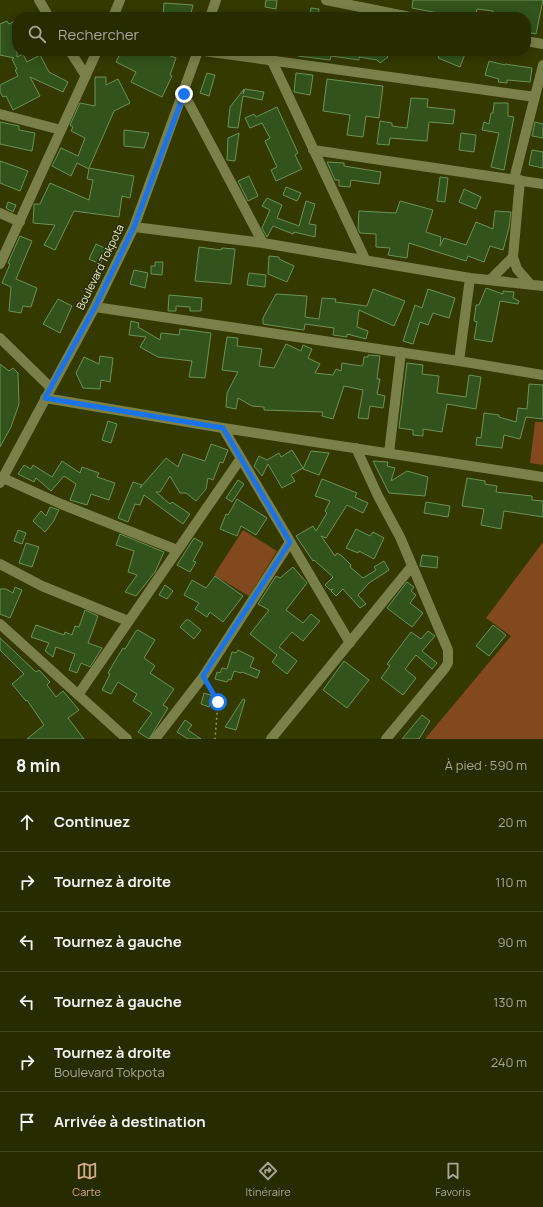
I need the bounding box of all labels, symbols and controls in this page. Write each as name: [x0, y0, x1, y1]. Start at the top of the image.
search box: [12, 12, 531, 56]
icon: search: [26, 23, 48, 45]
text: Rechercher: [58, 24, 139, 45]
route end: [175, 85, 193, 103]
street label: Boulevard Tokpota: [72, 221, 127, 312]
route start: [209, 693, 227, 711]
text: 8 min: [16, 754, 61, 777]
text: À pied · 590 m: [445, 756, 527, 774]
icon: ahead: [16, 811, 38, 833]
text: Continuez: [54, 811, 130, 832]
text: 20 m: [498, 813, 527, 831]
icon: right: [16, 871, 38, 893]
text: Tournez à droite: [54, 871, 171, 892]
text: 110 m: [495, 873, 527, 891]
icon: left: [16, 931, 38, 953]
text: Tournez à gauche: [54, 931, 182, 952]
text: 90 m: [497, 933, 527, 951]
icon: left: [16, 991, 38, 1013]
text: Tournez à gauche: [54, 991, 182, 1012]
text: 130 m: [493, 993, 527, 1011]
text: Tournez à droite: [54, 1042, 171, 1063]
icon: right: [16, 1051, 38, 1073]
text: 240 m: [491, 1053, 527, 1071]
text: Boulevard Tokpota: [54, 1063, 165, 1081]
icon: arrive: [16, 1111, 38, 1133]
text: Arrivée à destination: [54, 1111, 206, 1132]
tab: Carte: [72, 1160, 101, 1199]
tab: Itinéraire: [245, 1160, 291, 1199]
tab: Favoris: [435, 1160, 471, 1199]

